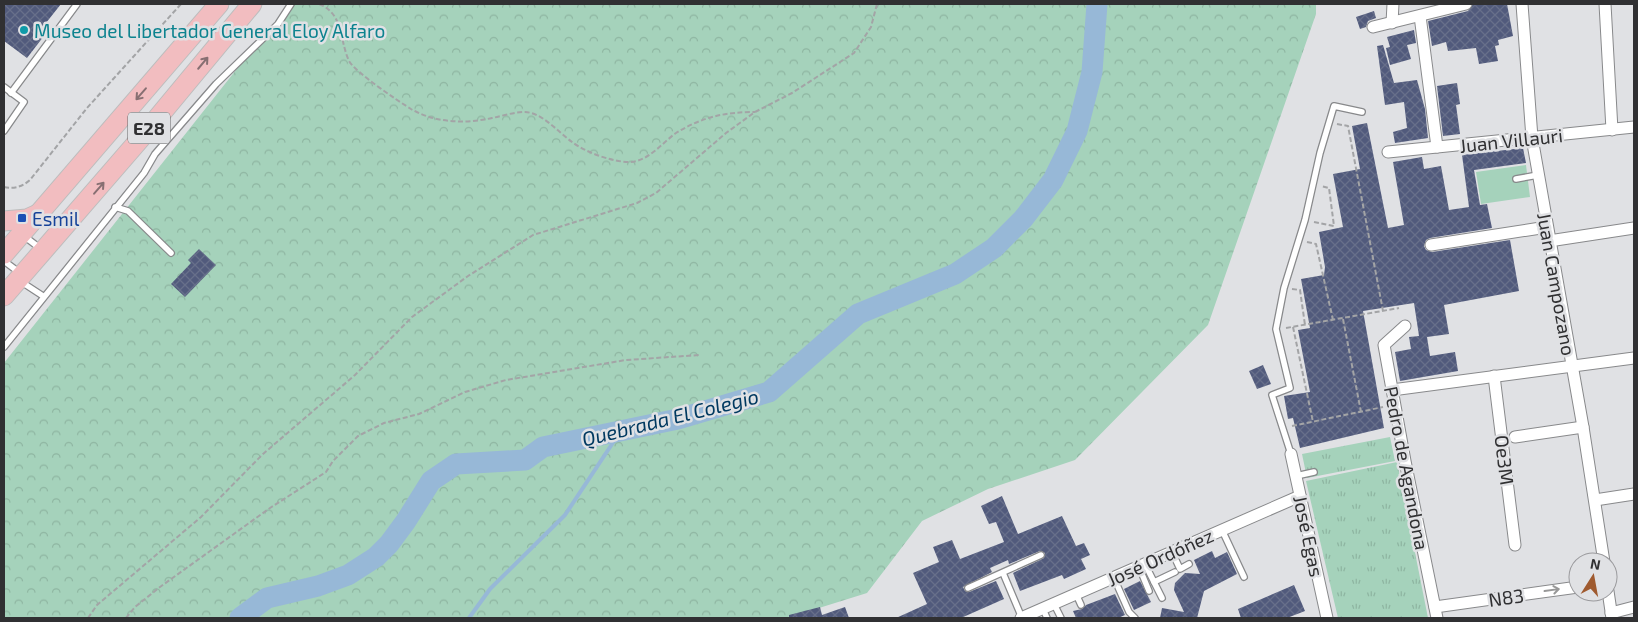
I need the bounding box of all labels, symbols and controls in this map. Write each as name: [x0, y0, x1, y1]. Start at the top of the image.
place label: Museo del Libertador General Eloy Alfaro: [34, 19, 385, 42]
marker: Museo del Libertador General Eloy Alfaro: [18, 24, 30, 36]
one-way arrow: [198, 57, 209, 70]
one-way arrow: [136, 87, 147, 100]
road number: E28: [128, 112, 170, 144]
street label: Juan Villauri: [1458, 123, 1564, 157]
one-way arrow: [93, 181, 104, 194]
place label: Esmil: [32, 207, 80, 230]
street label: Juan Campozano: [1533, 211, 1581, 357]
marker: Esmil: [16, 212, 28, 224]
water label: Quebrada El Colegio: [579, 383, 761, 451]
street label: Pedro de Agandona: [1380, 384, 1434, 552]
street label: Oe3M: [1491, 434, 1519, 486]
street label: José Egas: [1289, 493, 1329, 579]
street label: José Ordóñez: [1103, 523, 1217, 591]
north arrow: [1568, 552, 1618, 602]
text: N: [1589, 554, 1602, 573]
street label: N83: [1487, 583, 1525, 611]
one-way arrow: [1544, 585, 1560, 595]

